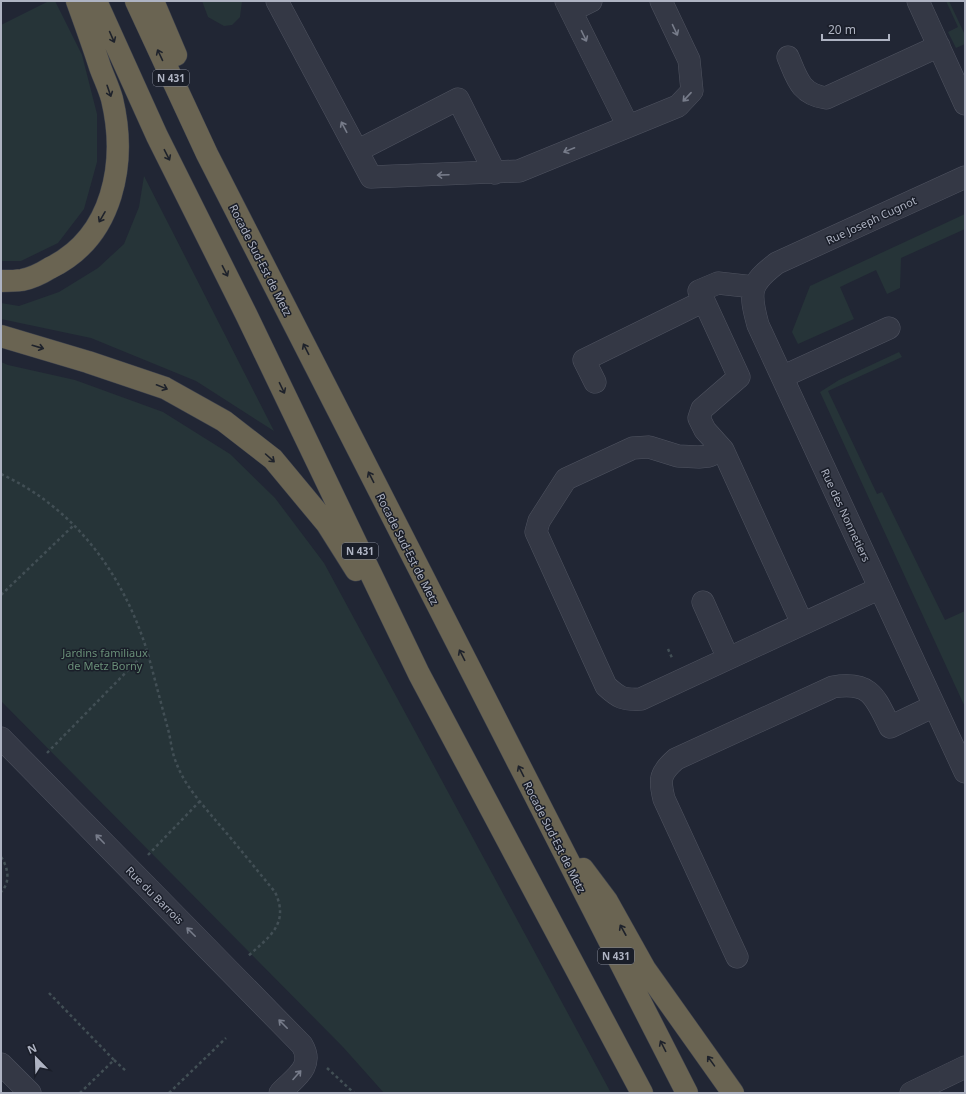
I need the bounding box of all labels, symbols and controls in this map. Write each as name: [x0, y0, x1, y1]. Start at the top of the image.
scale bar: [822, 16, 889, 42]
text: 20 m: [828, 21, 856, 38]
one-way arrow: [672, 24, 679, 36]
one-way arrow: [109, 30, 117, 42]
one-way arrow: [580, 30, 588, 42]
one-way arrow: [156, 50, 163, 62]
road number: N 431: [153, 70, 189, 86]
one-way arrow: [105, 84, 113, 96]
one-way arrow: [682, 91, 691, 102]
one-way arrow: [340, 121, 348, 133]
one-way arrow: [564, 147, 576, 155]
one-way arrow: [163, 148, 171, 160]
one-way arrow: [437, 171, 450, 178]
street label: Rue Joseph Cugnot: [823, 192, 919, 248]
street label: Rocade Sud-Est de Metz: [226, 202, 296, 318]
one-way arrow: [97, 211, 105, 223]
one-way arrow: [222, 265, 229, 277]
one-way arrow: [302, 343, 309, 355]
one-way arrow: [32, 344, 45, 351]
one-way arrow: [279, 382, 286, 394]
one-way arrow: [156, 384, 168, 391]
one-way arrow: [265, 453, 276, 462]
street label: Rue des Nonnetiers: [818, 466, 874, 564]
one-way arrow: [367, 471, 375, 483]
street label: Rocade Sud-Est de Metz: [373, 491, 443, 607]
road number: N 431: [342, 543, 378, 559]
park label: Jardins familiaux de Metz Borny: [61, 645, 148, 673]
one-way arrow: [458, 650, 466, 662]
one-way arrow: [517, 765, 525, 777]
street label: Rocade Sud-Est de Metz: [520, 779, 590, 895]
one-way arrow: [95, 834, 105, 844]
street label: Rue du Barrois: [123, 863, 187, 927]
one-way arrow: [619, 924, 627, 936]
one-way arrow: [186, 927, 196, 937]
road number: N 431: [598, 948, 634, 964]
one-way arrow: [278, 1019, 288, 1029]
north arrow: [16, 1038, 56, 1078]
text: N: [25, 1040, 39, 1057]
one-way arrow: [658, 1040, 666, 1052]
one-way arrow: [706, 1056, 715, 1067]
one-way arrow: [292, 1070, 302, 1080]

